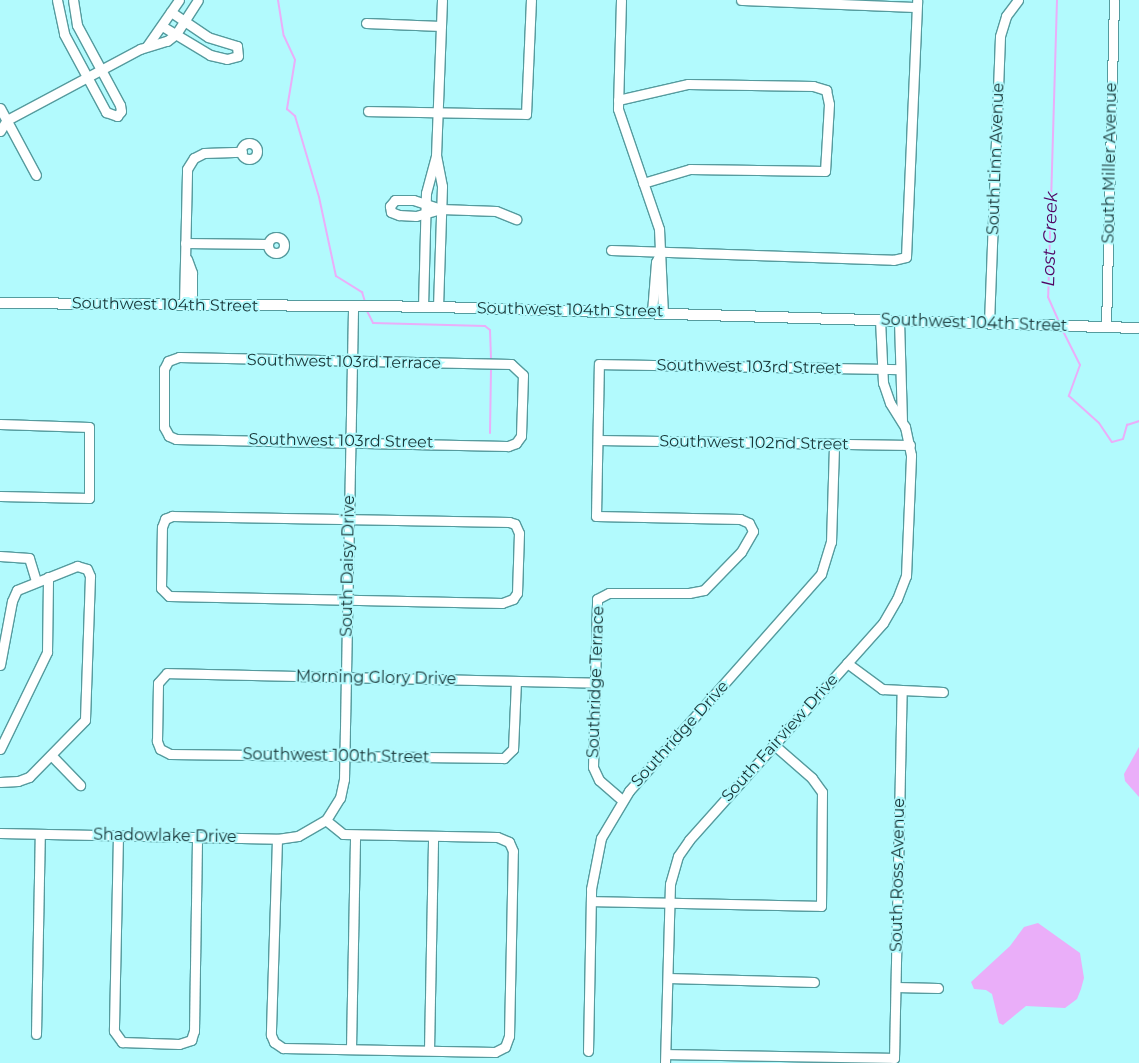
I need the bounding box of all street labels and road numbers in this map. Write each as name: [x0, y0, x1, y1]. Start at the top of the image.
street label: South Miller Avenue: [1099, 82, 1121, 244]
street label: South Linn Avenue: [984, 83, 1008, 235]
street label: Southwest 104th Street: [72, 294, 258, 316]
street label: Southwest 104th Street: [477, 299, 663, 321]
street label: Southwest 104th Street: [880, 310, 1068, 336]
street label: Southwest 103rd Terrace: [247, 351, 441, 373]
street label: Southwest 103rd Street: [657, 356, 841, 378]
street label: Southwest 103rd Street: [249, 430, 433, 452]
street label: Southwest 102nd Street: [659, 432, 849, 454]
street label: South Daisy Drive: [337, 495, 359, 637]
street label: Southridge Terrace: [584, 606, 608, 758]
street label: Morning Glory Drive: [296, 667, 456, 689]
street label: South Fairview Drive: [718, 670, 842, 806]
street label: Southridge Drive: [627, 677, 733, 791]
street label: Southwest 100th Street: [242, 745, 430, 767]
street label: South Ross Avenue: [887, 798, 909, 952]
street label: Shadowlake Drive: [93, 825, 237, 847]

